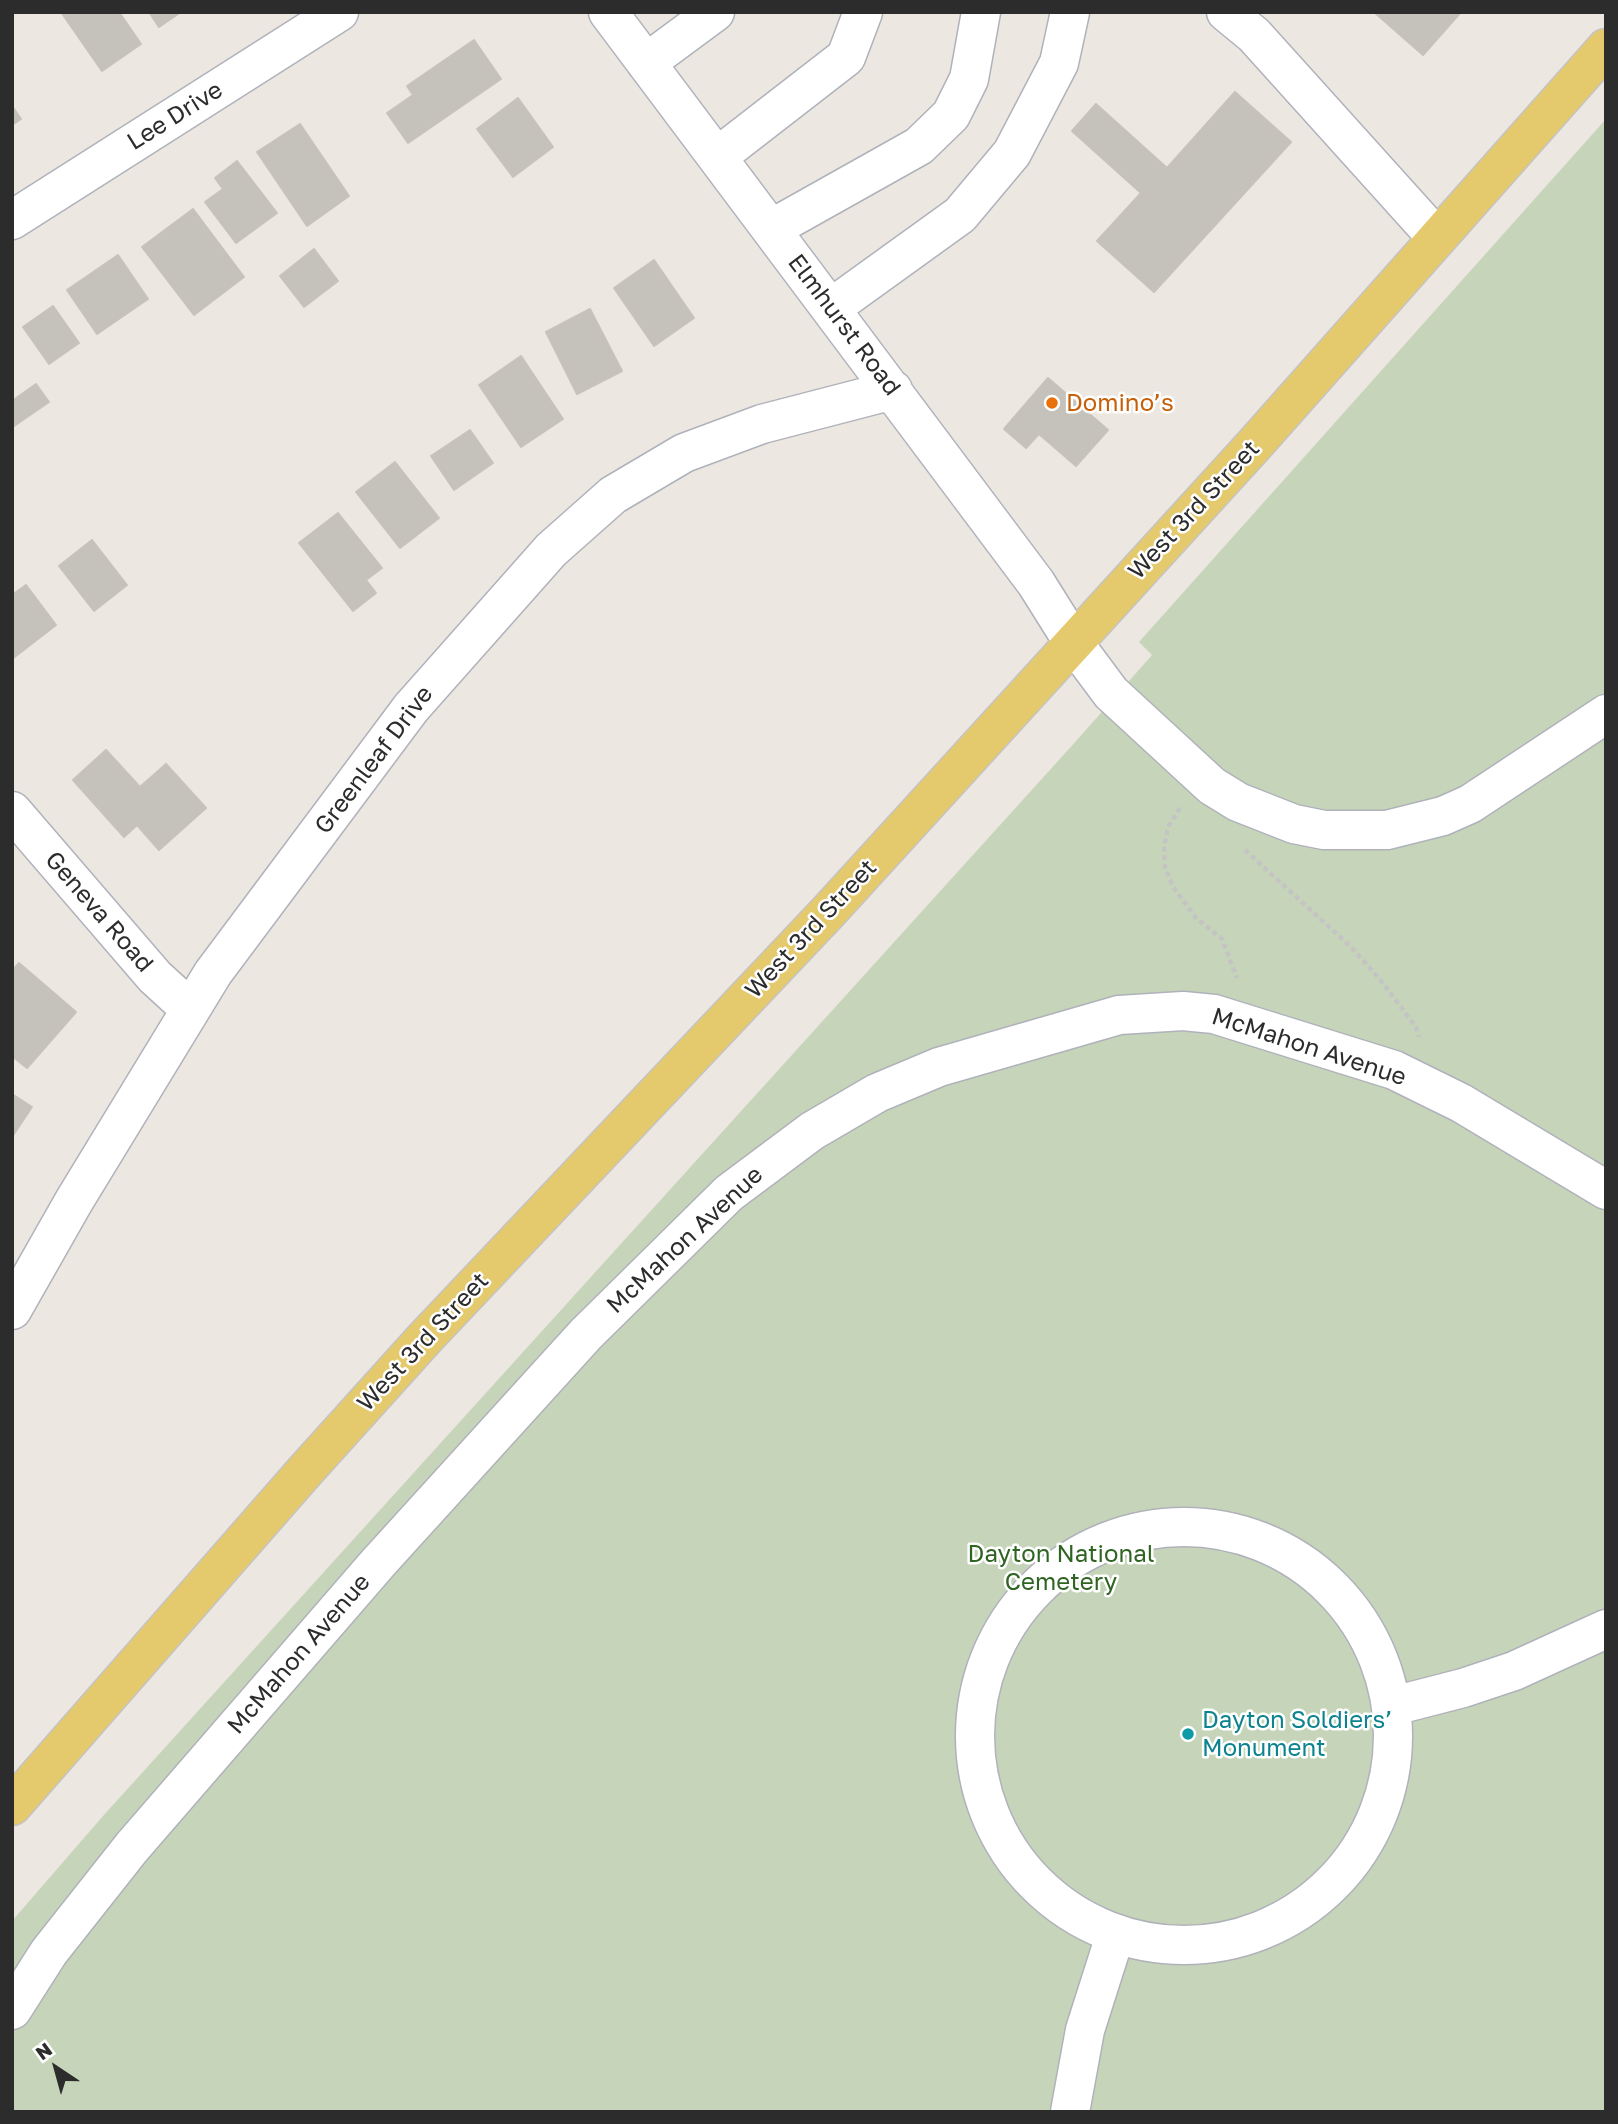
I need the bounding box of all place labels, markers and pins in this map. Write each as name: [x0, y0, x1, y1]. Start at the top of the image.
place label: Domino’s: [1066, 389, 1174, 417]
marker: Domino’s: [1044, 395, 1060, 411]
place label: Dayton Soldiers’ Monument: [1202, 1706, 1392, 1762]
marker: Dayton Soldiers’ Monument: [1180, 1726, 1196, 1742]

